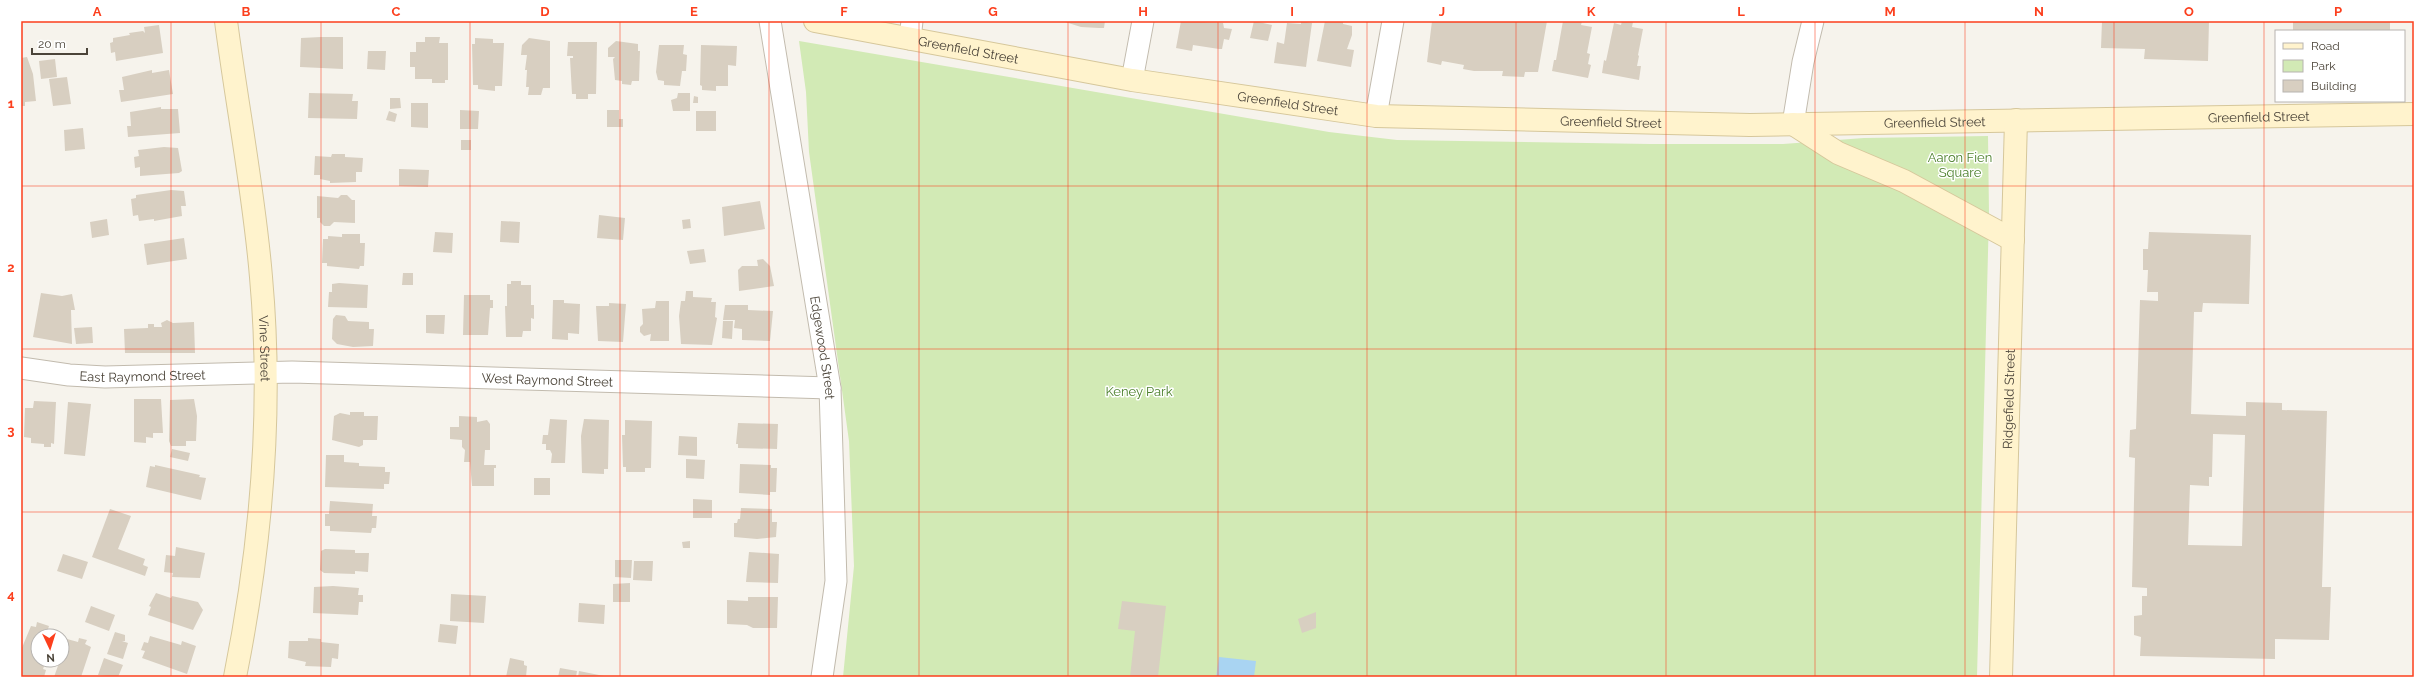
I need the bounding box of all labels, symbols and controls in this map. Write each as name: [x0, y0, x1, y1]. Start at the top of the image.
text: A: [93, 4, 102, 19]
text: B: [242, 4, 251, 19]
text: C: [392, 4, 401, 19]
text: D: [540, 4, 550, 19]
text: E: [690, 4, 698, 19]
text: F: [840, 4, 848, 19]
text: G: [988, 4, 998, 19]
text: H: [1138, 4, 1148, 19]
text: I: [1290, 4, 1294, 19]
text: J: [1439, 4, 1445, 19]
text: K: [1587, 4, 1596, 19]
text: L: [1737, 4, 1745, 19]
text: M: [1884, 4, 1896, 19]
text: N: [2034, 4, 2044, 19]
text: O: [2184, 4, 2194, 19]
text: P: [2334, 4, 2342, 19]
scale bar: [32, 30, 87, 56]
legend: [2275, 30, 2405, 102]
street label: Greenfield Street: [917, 33, 1020, 67]
text: 20 m: [38, 37, 66, 51]
text: Road: [2311, 39, 2340, 53]
text: Park: [2311, 59, 2336, 73]
text: Building: [2311, 79, 2357, 93]
street label: Greenfield Street: [1236, 89, 1340, 118]
text: 1: [8, 96, 15, 111]
street label: Greenfield Street: [2208, 109, 2310, 125]
street label: Greenfield Street: [1560, 113, 1663, 131]
street label: Greenfield Street: [1884, 114, 1986, 131]
park label: Aaron Fien Square: [1928, 150, 1992, 180]
text: 2: [7, 260, 15, 275]
street label: Edgewood Street: [807, 295, 837, 400]
street label: Vine Street: [256, 315, 273, 382]
street label: Ridgefield Street: [2000, 348, 2018, 449]
street label: East Raymond Street: [79, 367, 206, 385]
street label: West Raymond Street: [481, 371, 614, 390]
park label: Keney Park: [1105, 384, 1173, 399]
text: 3: [7, 423, 15, 438]
text: 4: [7, 587, 15, 602]
north arrow: [30, 628, 70, 668]
text: N: [46, 651, 55, 664]

